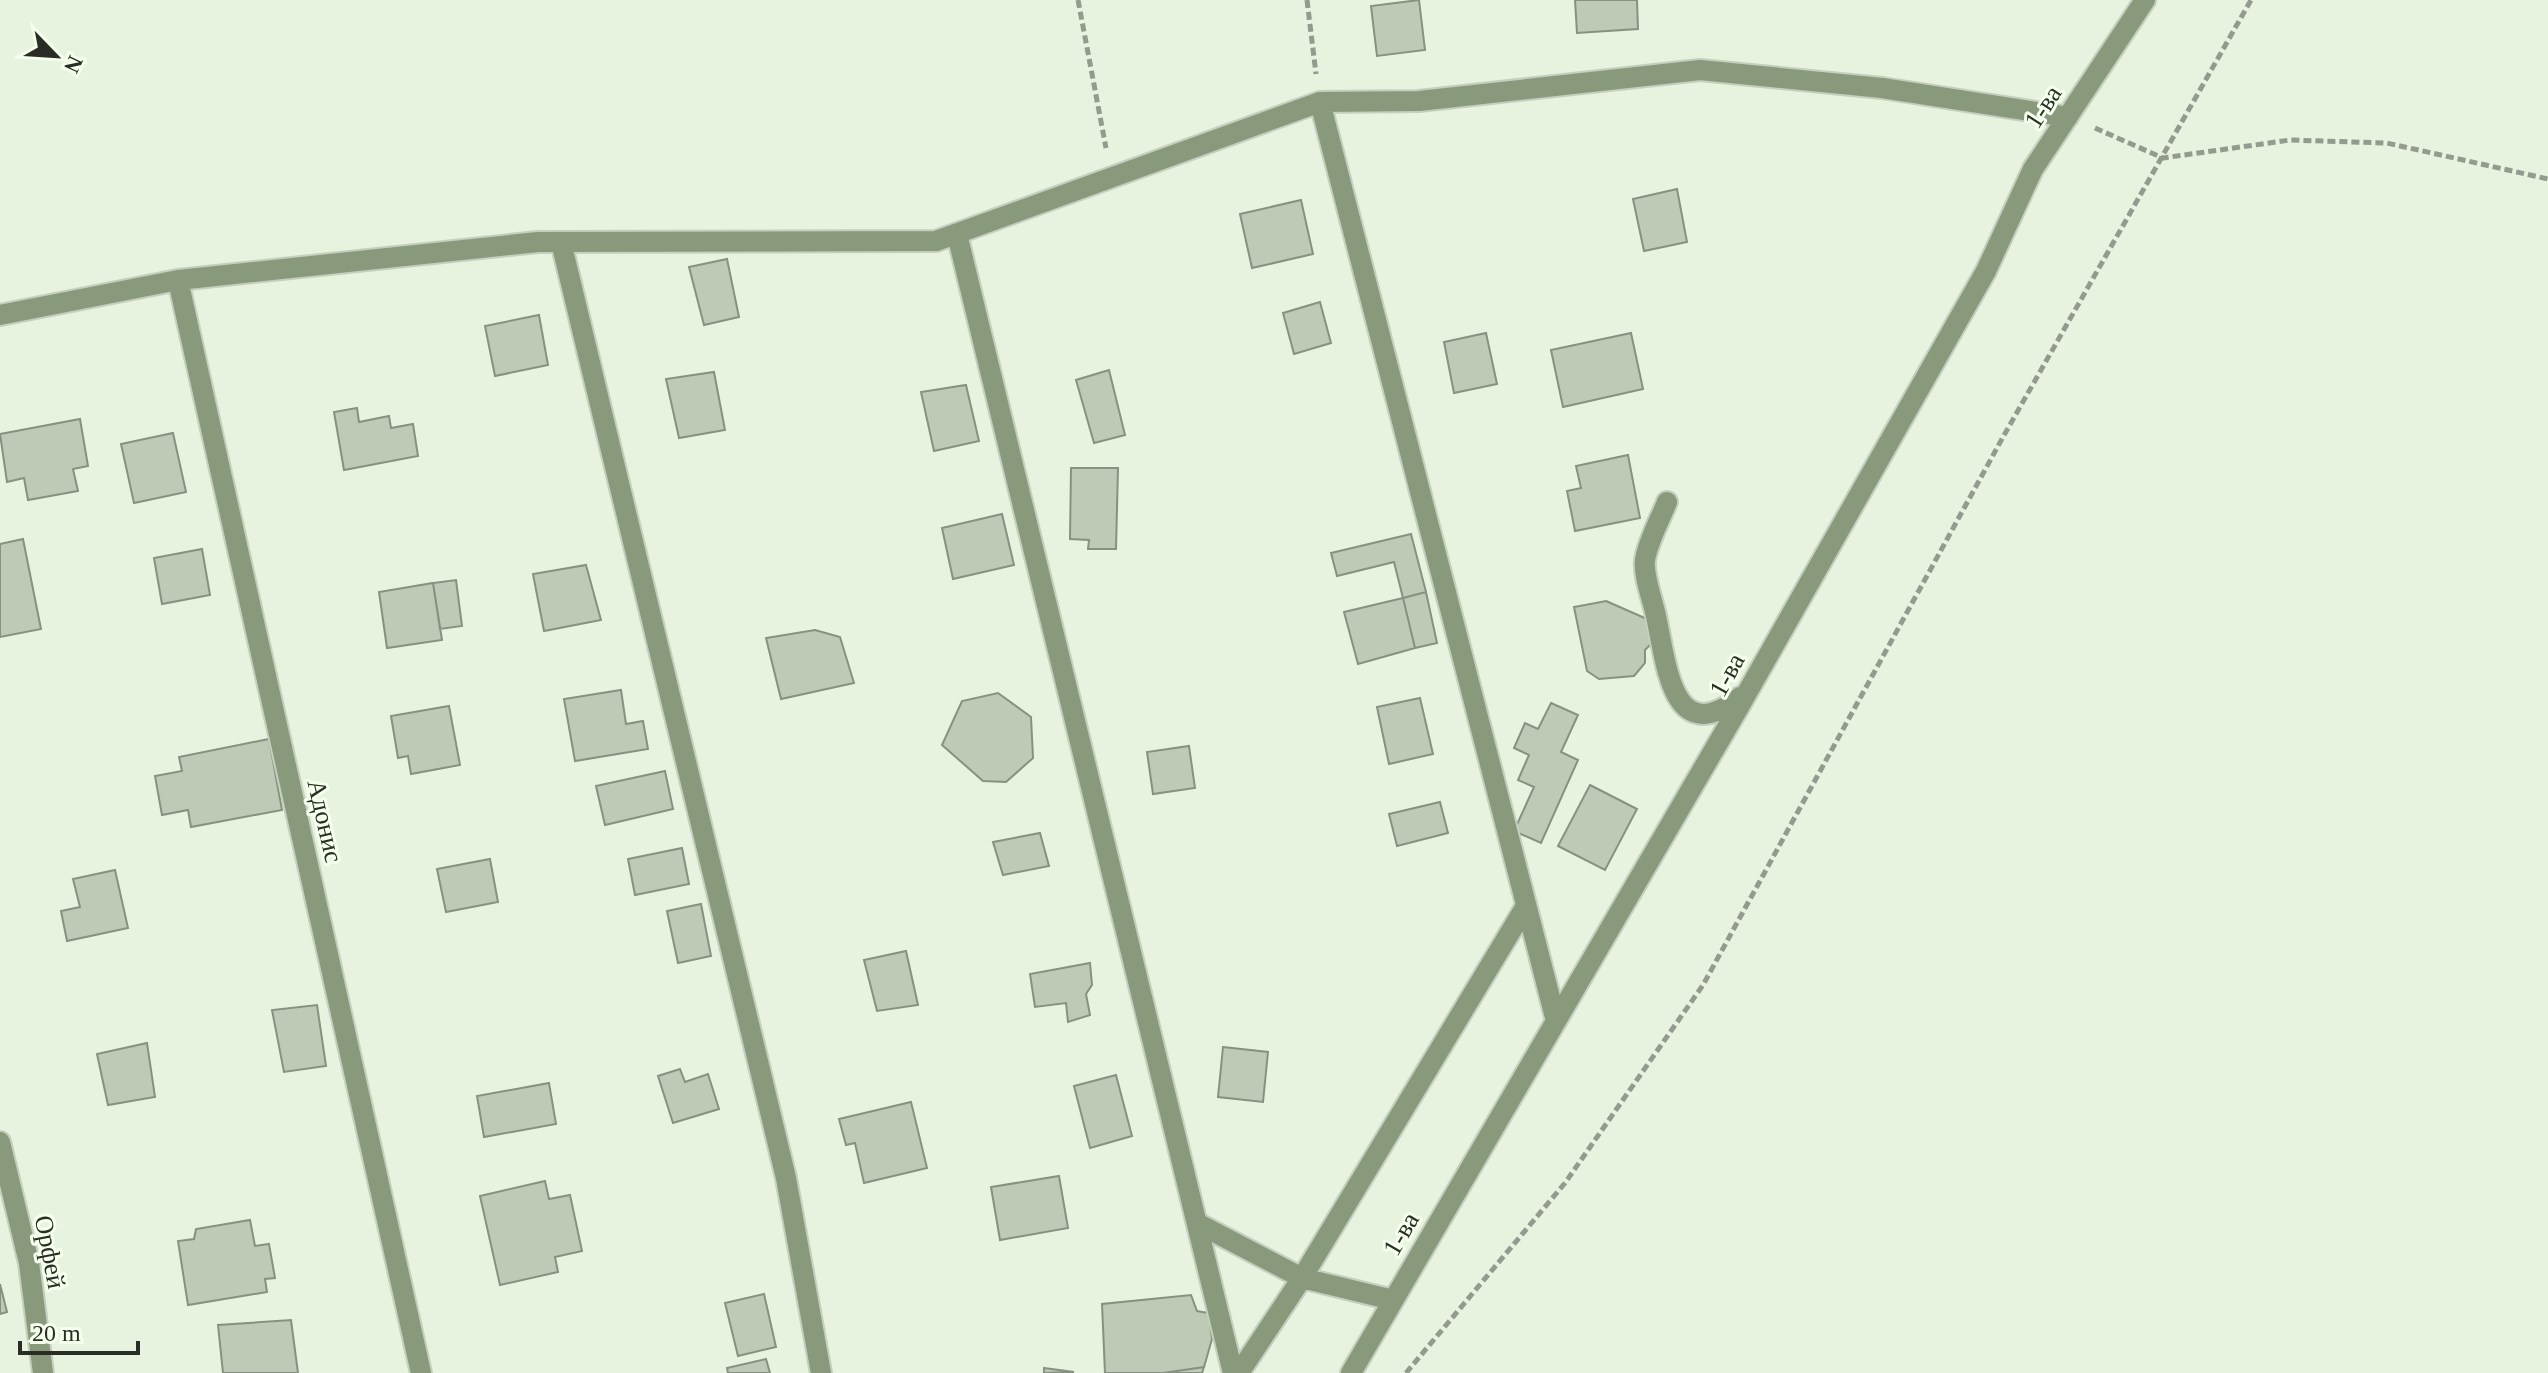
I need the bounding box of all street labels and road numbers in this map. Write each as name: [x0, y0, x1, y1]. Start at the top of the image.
street label: 1-ва: [2019, 80, 2068, 134]
street label: 1-ва: [1703, 648, 1751, 702]
street label: Адонис: [301, 777, 349, 865]
street label: 1-ва: [1377, 1207, 1425, 1261]
street label: Орфей: [29, 1213, 71, 1291]

